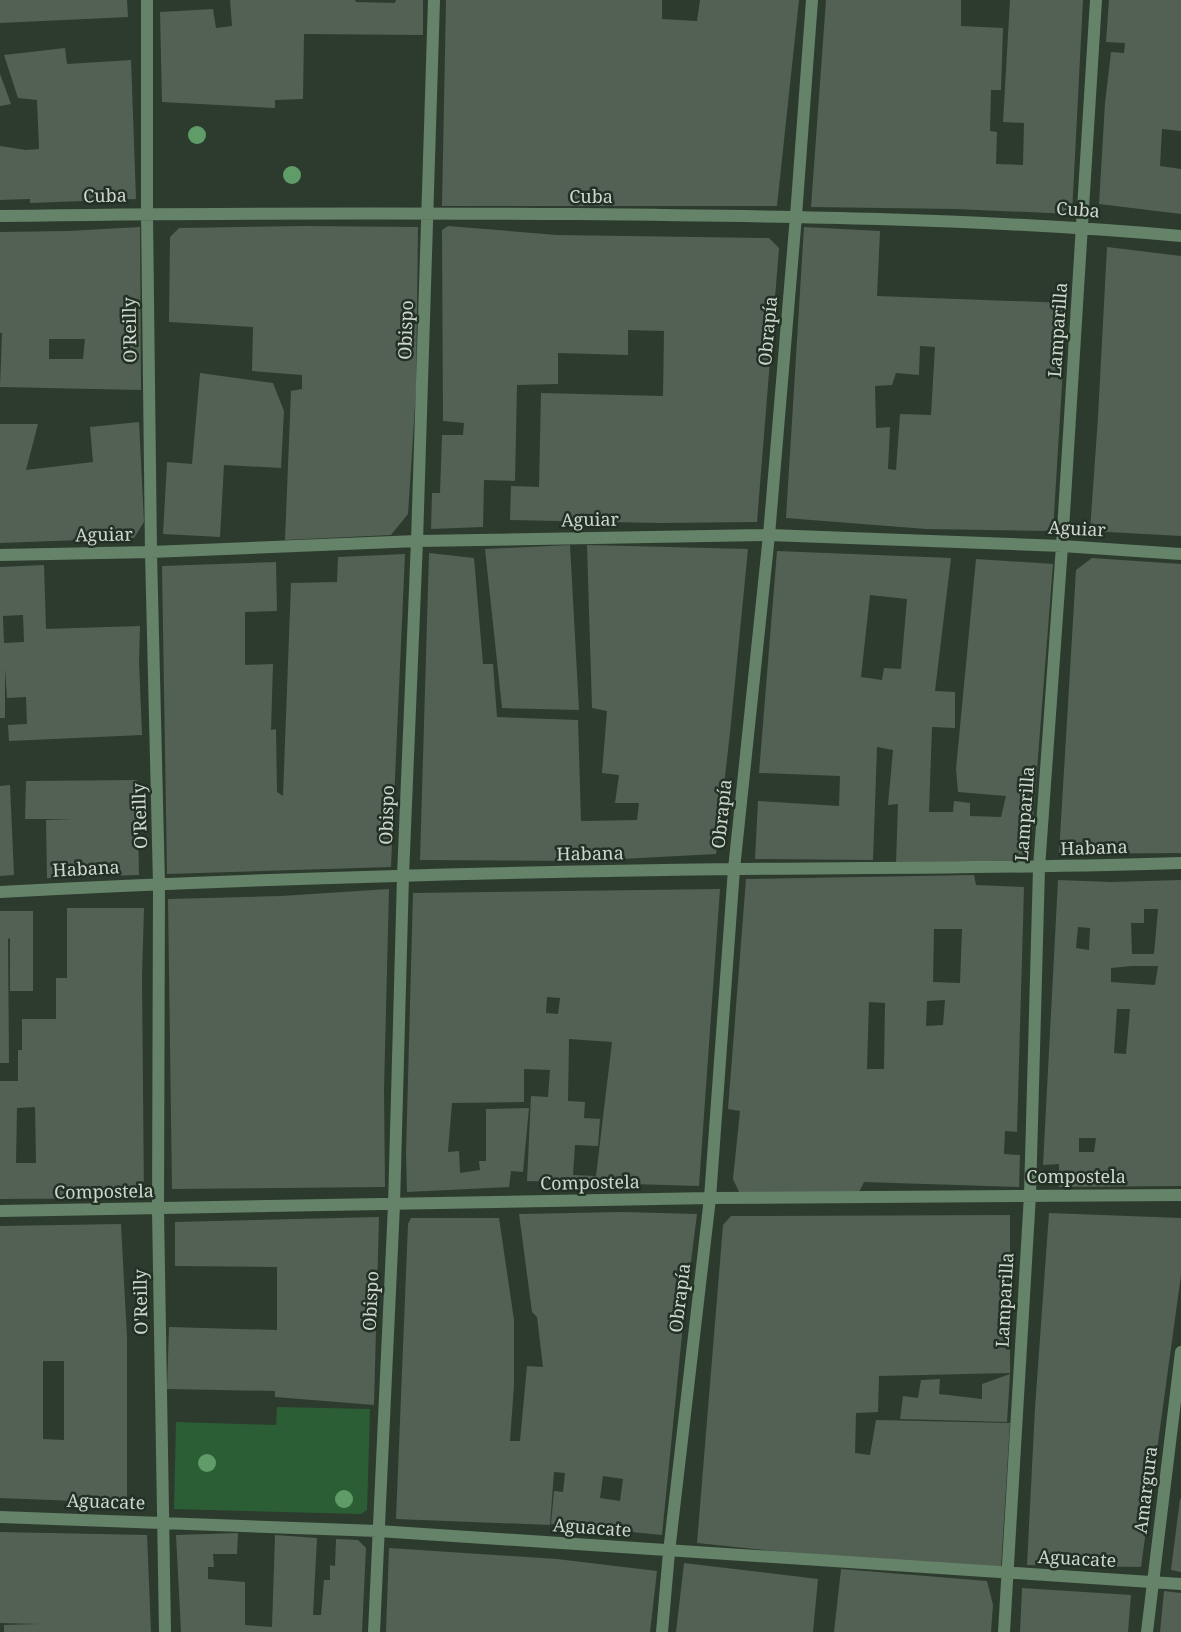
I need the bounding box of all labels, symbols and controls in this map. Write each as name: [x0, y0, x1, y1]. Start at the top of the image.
street label: Cuba: [83, 183, 127, 207]
street label: Cuba: [569, 184, 613, 208]
street label: Cuba: [1055, 196, 1101, 222]
street label: Lamparilla: [1042, 282, 1072, 378]
street label: Obrapía: [752, 295, 782, 367]
street label: O'Reilly: [116, 296, 142, 363]
street label: Obispo: [392, 300, 418, 360]
street label: Aguiar: [561, 506, 620, 532]
street label: Aguiar: [1048, 515, 1107, 542]
street label: Aguiar: [75, 521, 134, 547]
street label: Lamparilla: [1009, 766, 1039, 862]
street label: Obrapía: [705, 778, 737, 850]
street label: O'Reilly: [126, 782, 152, 849]
street label: Obispo: [373, 785, 399, 845]
street label: Habana: [1060, 834, 1128, 860]
street label: Habana: [556, 840, 624, 866]
street label: Habana: [52, 854, 120, 882]
street label: Compostela: [1026, 1164, 1126, 1188]
street label: Compostela: [540, 1169, 640, 1195]
street label: Compostela: [54, 1178, 154, 1204]
street label: Lamparilla: [990, 1252, 1018, 1348]
street label: Obrapía: [663, 1262, 695, 1334]
street label: O'Reilly: [127, 1268, 153, 1335]
street label: Obispo: [356, 1270, 384, 1331]
street label: Amargura: [1128, 1445, 1162, 1535]
street label: Aguacate: [66, 1488, 146, 1514]
street label: Aguacate: [552, 1512, 632, 1542]
street label: Aguacate: [1037, 1544, 1117, 1572]

